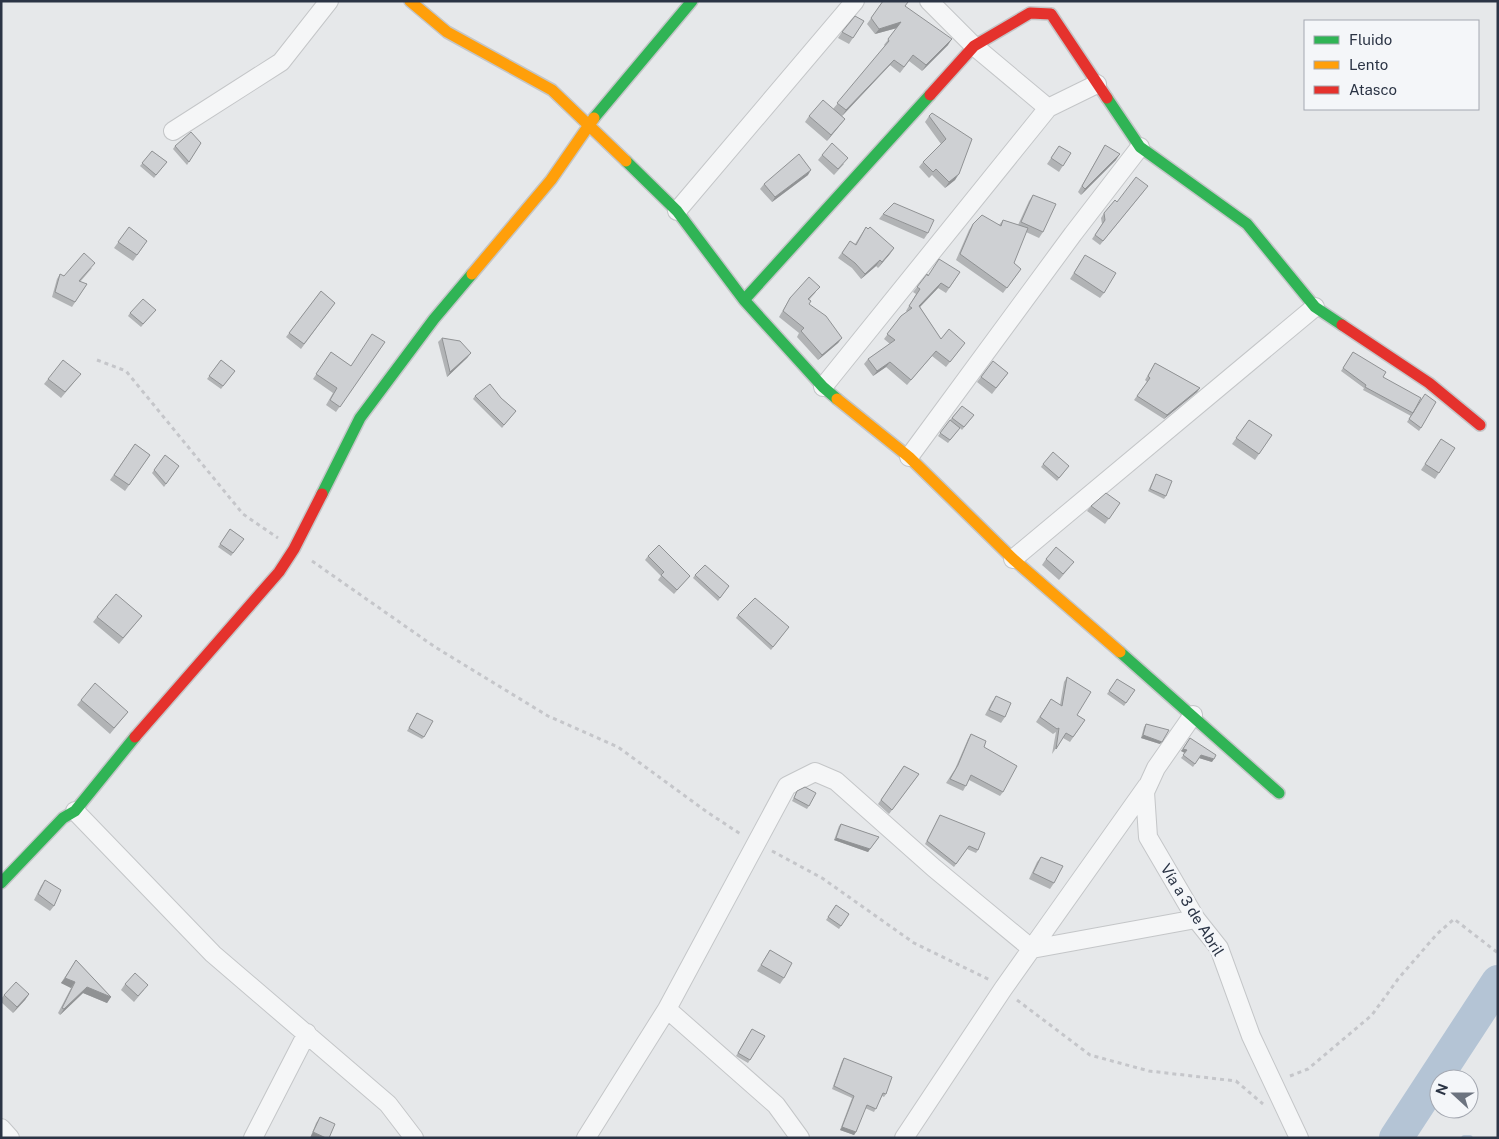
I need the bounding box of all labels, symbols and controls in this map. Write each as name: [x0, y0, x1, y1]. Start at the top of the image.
legend: [1304, 20, 1479, 110]
text: Fluido: [1349, 31, 1392, 48]
text: Lento: [1349, 56, 1388, 73]
text: Atasco: [1349, 81, 1397, 98]
street label: Vía a 3 de Abril: [1157, 861, 1228, 959]
north arrow: [1429, 1069, 1479, 1119]
text: N: [1432, 1081, 1451, 1097]

